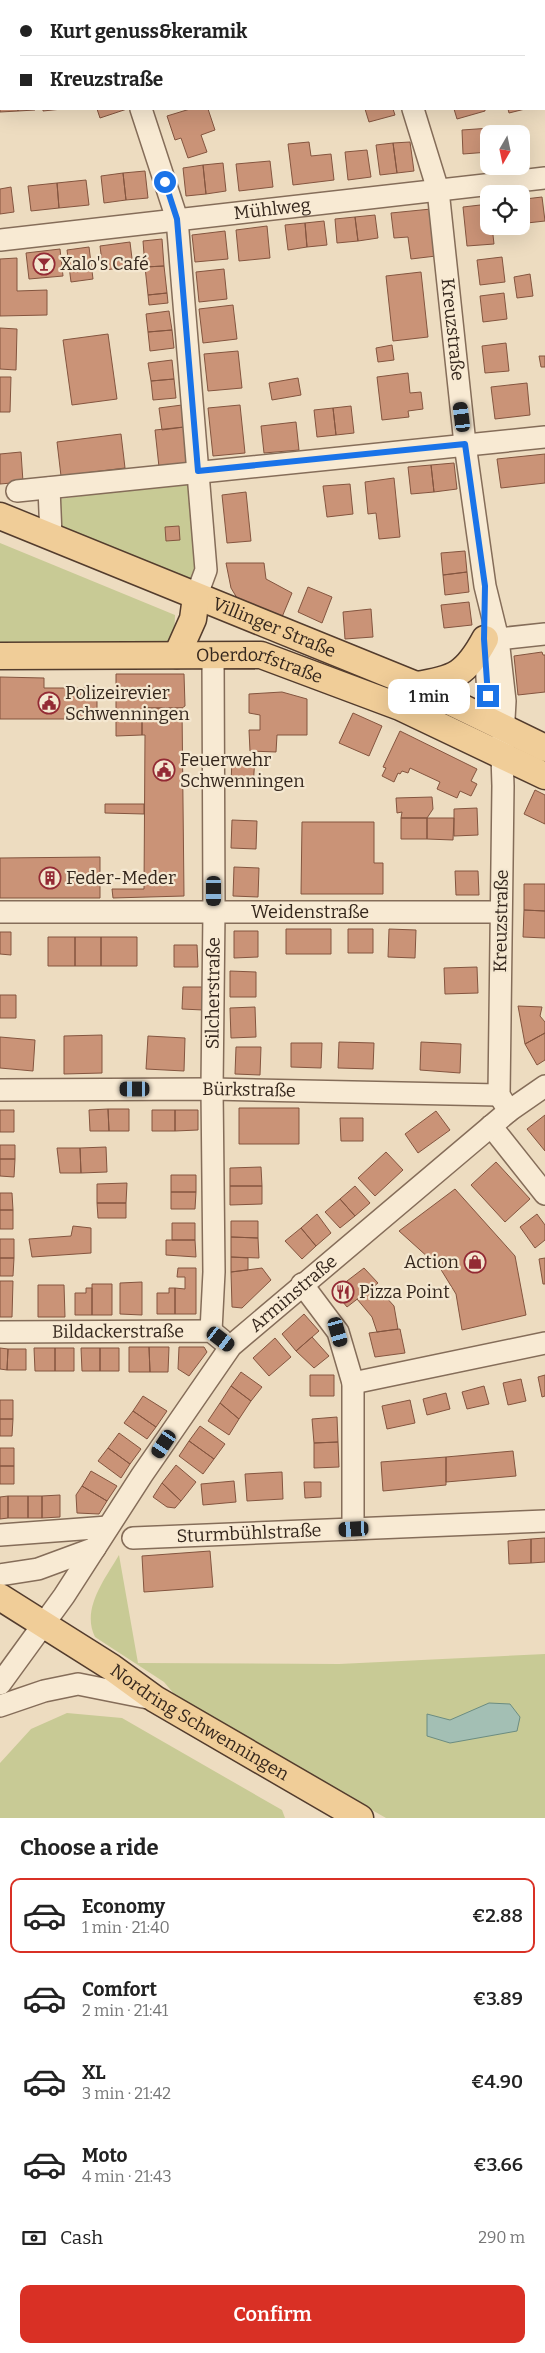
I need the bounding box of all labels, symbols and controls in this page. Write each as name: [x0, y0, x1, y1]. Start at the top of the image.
text: Kurt genuss&keramik: [50, 20, 247, 43]
text: Kreuzstraße: [50, 68, 163, 91]
north arrow: [480, 125, 530, 175]
map controls: [480, 125, 530, 235]
route start: [154, 171, 176, 193]
button: locate: [480, 185, 530, 235]
street label: Mühlweg: [233, 194, 312, 224]
bar icon: Xalo's Café: [32, 252, 56, 276]
place label: Xalo's Café: [60, 253, 149, 275]
street label: Kreuzstraße: [436, 277, 469, 382]
car: [452, 401, 471, 433]
street label: Villinger Straße: [209, 593, 339, 662]
street label: Oberdorfstraße: [196, 644, 326, 688]
callout: 1 min: [388, 678, 470, 714]
place label: Polizeirevier Schwenningen: [65, 682, 190, 725]
route end: [477, 685, 499, 707]
text: 1 min: [409, 687, 449, 706]
public building icon: Polizeirevier Schwenningen: [37, 691, 61, 715]
place label: Feuerwehr Schwenningen: [180, 749, 305, 792]
public building icon: Feuerwehr Schwenningen: [152, 758, 176, 782]
building icon: Feder-Meder: [38, 866, 62, 890]
place label: Feder-Meder: [66, 867, 176, 889]
street label: Kreuzstraße: [489, 869, 513, 973]
car: [206, 876, 221, 906]
street label: Weidenstraße: [251, 901, 369, 923]
street label: Silcherstraße: [201, 937, 225, 1049]
street label: Bürkstraße: [202, 1078, 296, 1102]
car: [120, 1082, 150, 1097]
street label: Arminstraße: [245, 1250, 342, 1337]
shop icon: Action: [463, 1250, 487, 1274]
place label: Action: [404, 1251, 460, 1273]
restaurant icon: Pizza Point: [331, 1280, 355, 1304]
place label: Pizza Point: [359, 1281, 450, 1303]
car: [326, 1316, 349, 1348]
street label: Bildackerstraße: [52, 1320, 184, 1343]
car: [204, 1324, 237, 1354]
car: [149, 1427, 178, 1461]
street label: Sturmbühlstraße: [176, 1519, 322, 1547]
car: [338, 1521, 369, 1537]
street label: Nordring Schwenningen: [106, 1659, 293, 1786]
text: Choose a ride: [20, 1834, 159, 1861]
icon: car: [22, 1893, 67, 1938]
text: Economy: [82, 1895, 165, 1918]
text: €2.88: [472, 1904, 523, 1927]
text: 1 min · 21:40: [82, 1918, 170, 1937]
icon: car: [22, 1976, 67, 2021]
text: Comfort: [82, 1978, 157, 2001]
text: €3.89: [473, 1987, 523, 2010]
text: 2 min · 21:41: [82, 2001, 168, 2020]
icon: car: [22, 2059, 67, 2104]
text: XL: [82, 2061, 106, 2084]
text: €4.90: [471, 2070, 523, 2093]
text: 3 min · 21:42: [82, 2084, 171, 2103]
icon: car: [22, 2142, 67, 2187]
text: Moto: [82, 2144, 128, 2167]
text: €3.66: [473, 2153, 523, 2176]
text: 4 min · 21:43: [82, 2167, 172, 2186]
icon: cash: [20, 2224, 48, 2252]
text: Cash: [60, 2226, 103, 2249]
text: 290 m: [478, 2228, 525, 2247]
button: Confirm: [20, 2285, 525, 2343]

